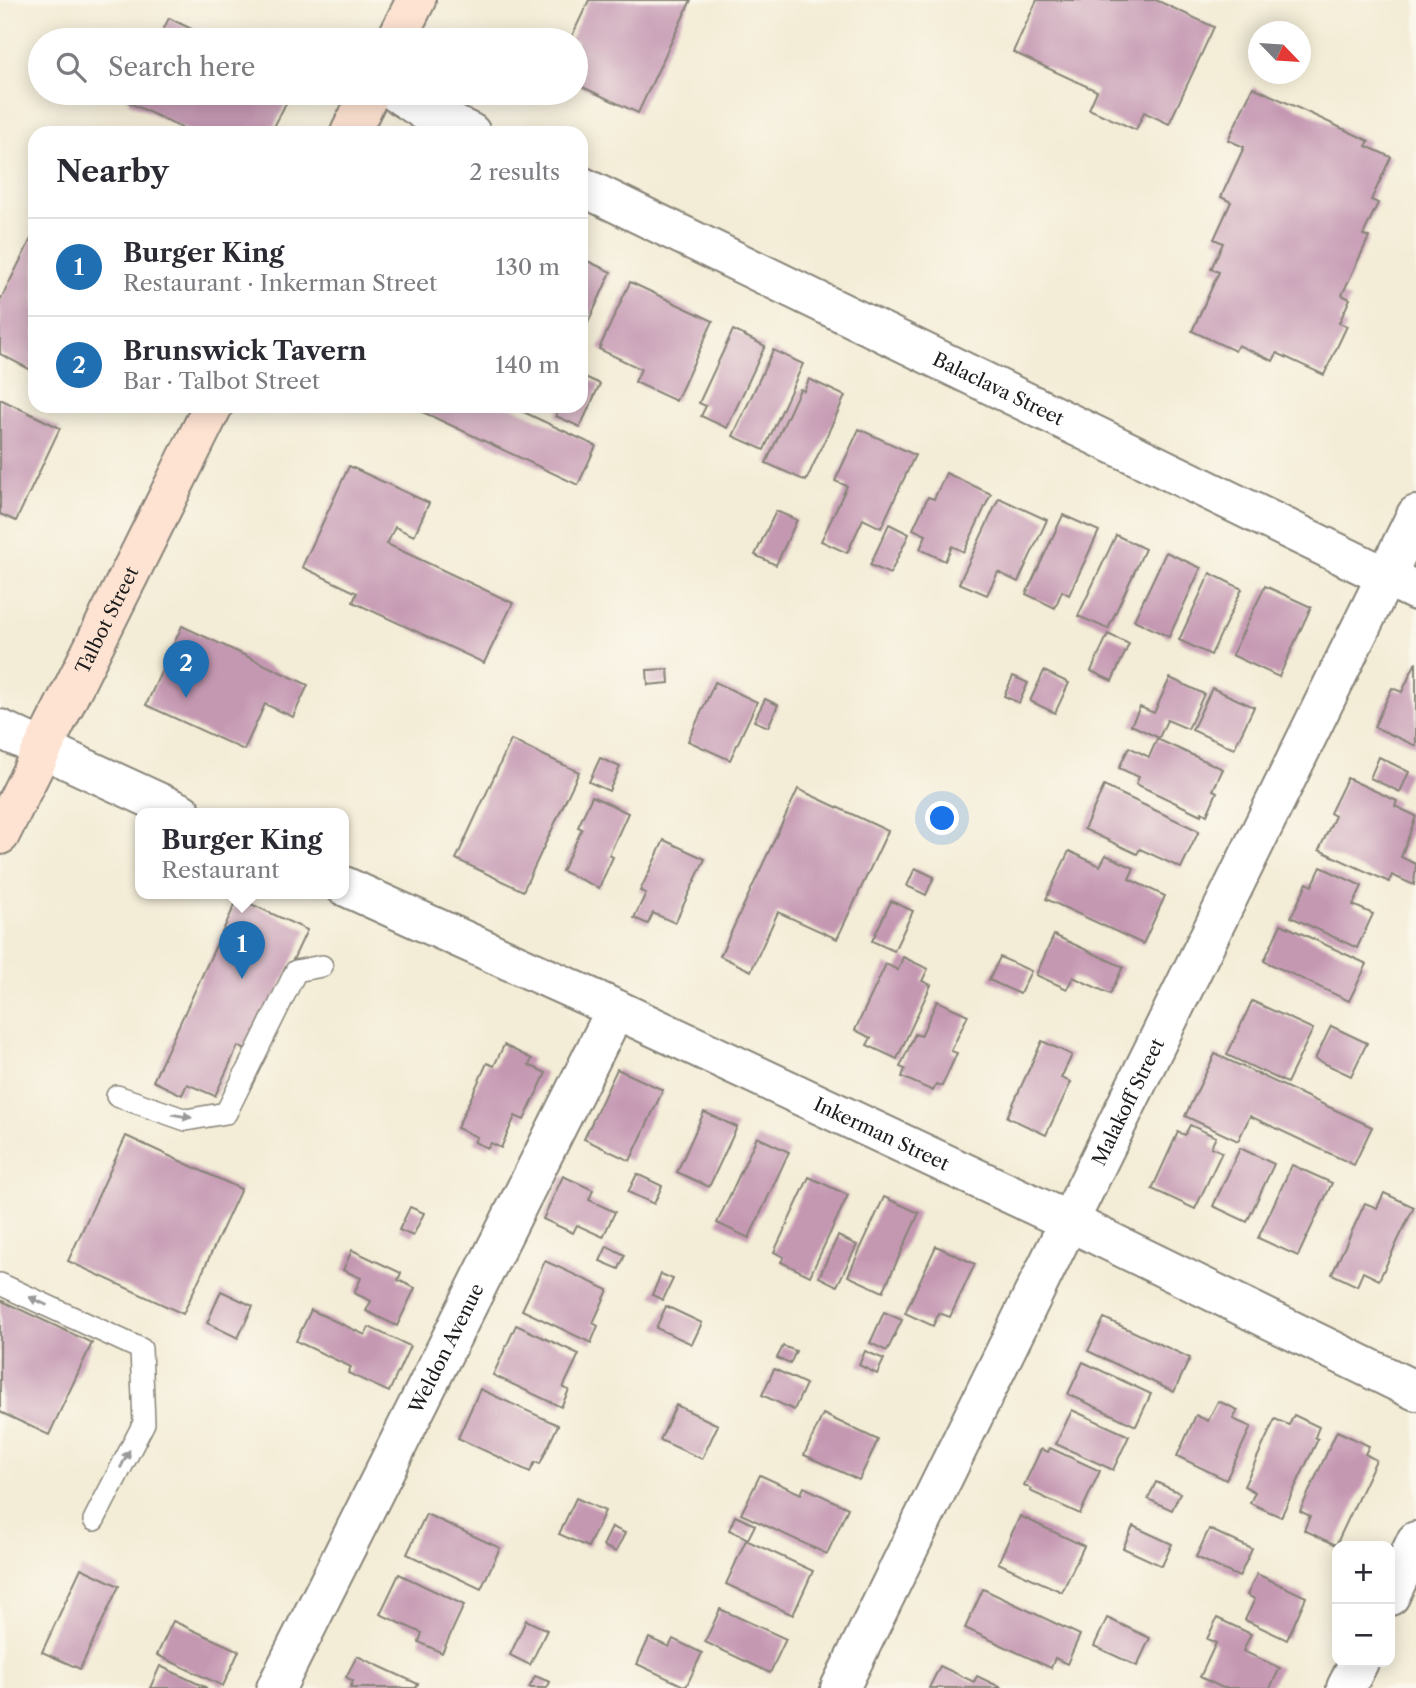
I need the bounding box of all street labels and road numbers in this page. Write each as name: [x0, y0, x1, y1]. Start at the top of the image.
street label: Balaclava Street: [929, 347, 1068, 431]
street label: Talbot Street: [71, 563, 144, 678]
street label: Malakoff Street: [1087, 1035, 1169, 1169]
street label: Inkerman Street: [810, 1093, 953, 1176]
street label: Weldon Avenue: [404, 1280, 489, 1418]

